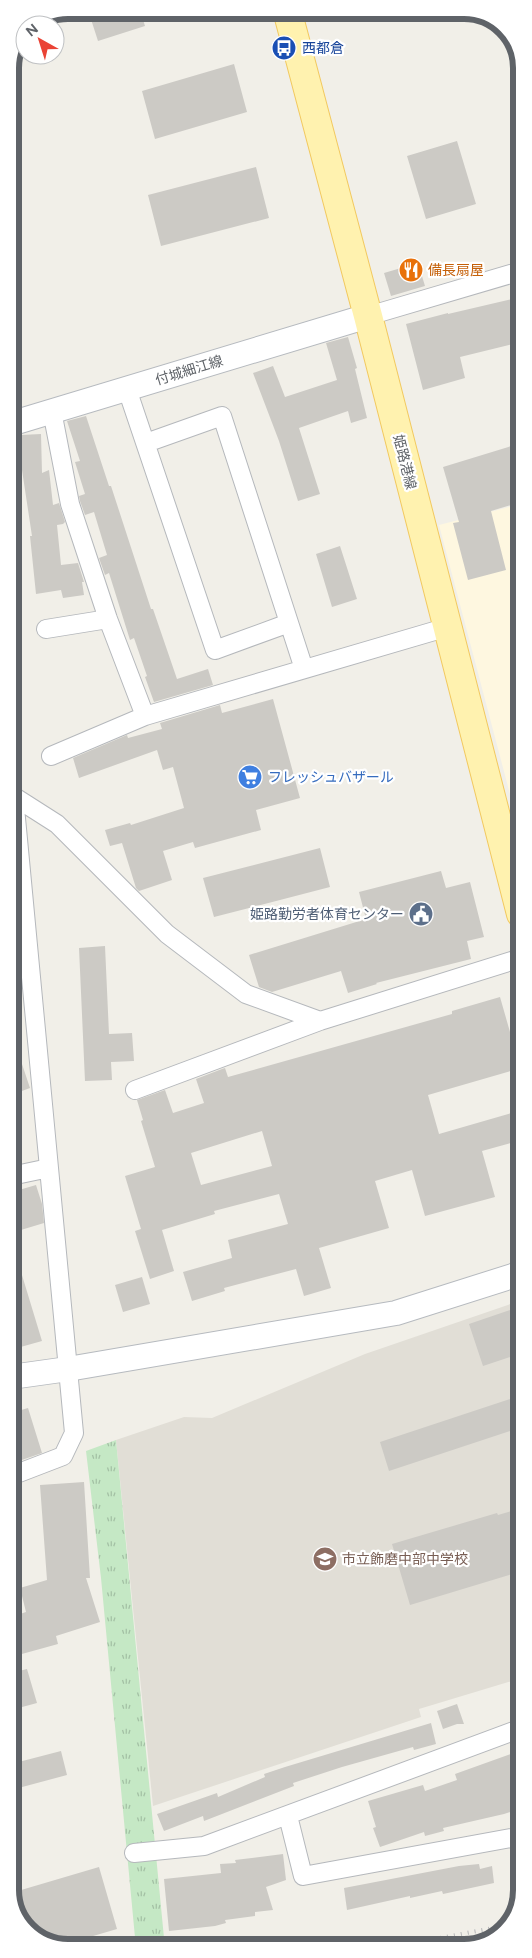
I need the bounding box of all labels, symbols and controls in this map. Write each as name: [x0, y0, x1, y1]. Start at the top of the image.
north arrow: [15, 15, 65, 65]
text: N: [23, 20, 42, 40]
bus stop icon: 西都倉: [271, 35, 297, 61]
place label: 西都倉: [302, 40, 344, 57]
restaurant icon: 備長扇屋: [398, 257, 424, 283]
place label: 備長扇屋: [428, 262, 484, 279]
street label: 付城細江線: [153, 352, 225, 389]
street label: 姫路港線: [389, 433, 420, 491]
supermarket icon: フレッシュバザール: [237, 764, 263, 790]
place label: フレッシュバザール: [268, 769, 394, 786]
public building icon: 姫路勤労者体育センター: [408, 901, 434, 927]
place label: 姫路勤労者体育センター: [250, 906, 404, 923]
school or university icon: 市立飾磨中部中学校: [312, 1546, 338, 1572]
place label: 市立飾磨中部中学校: [342, 1551, 468, 1568]

